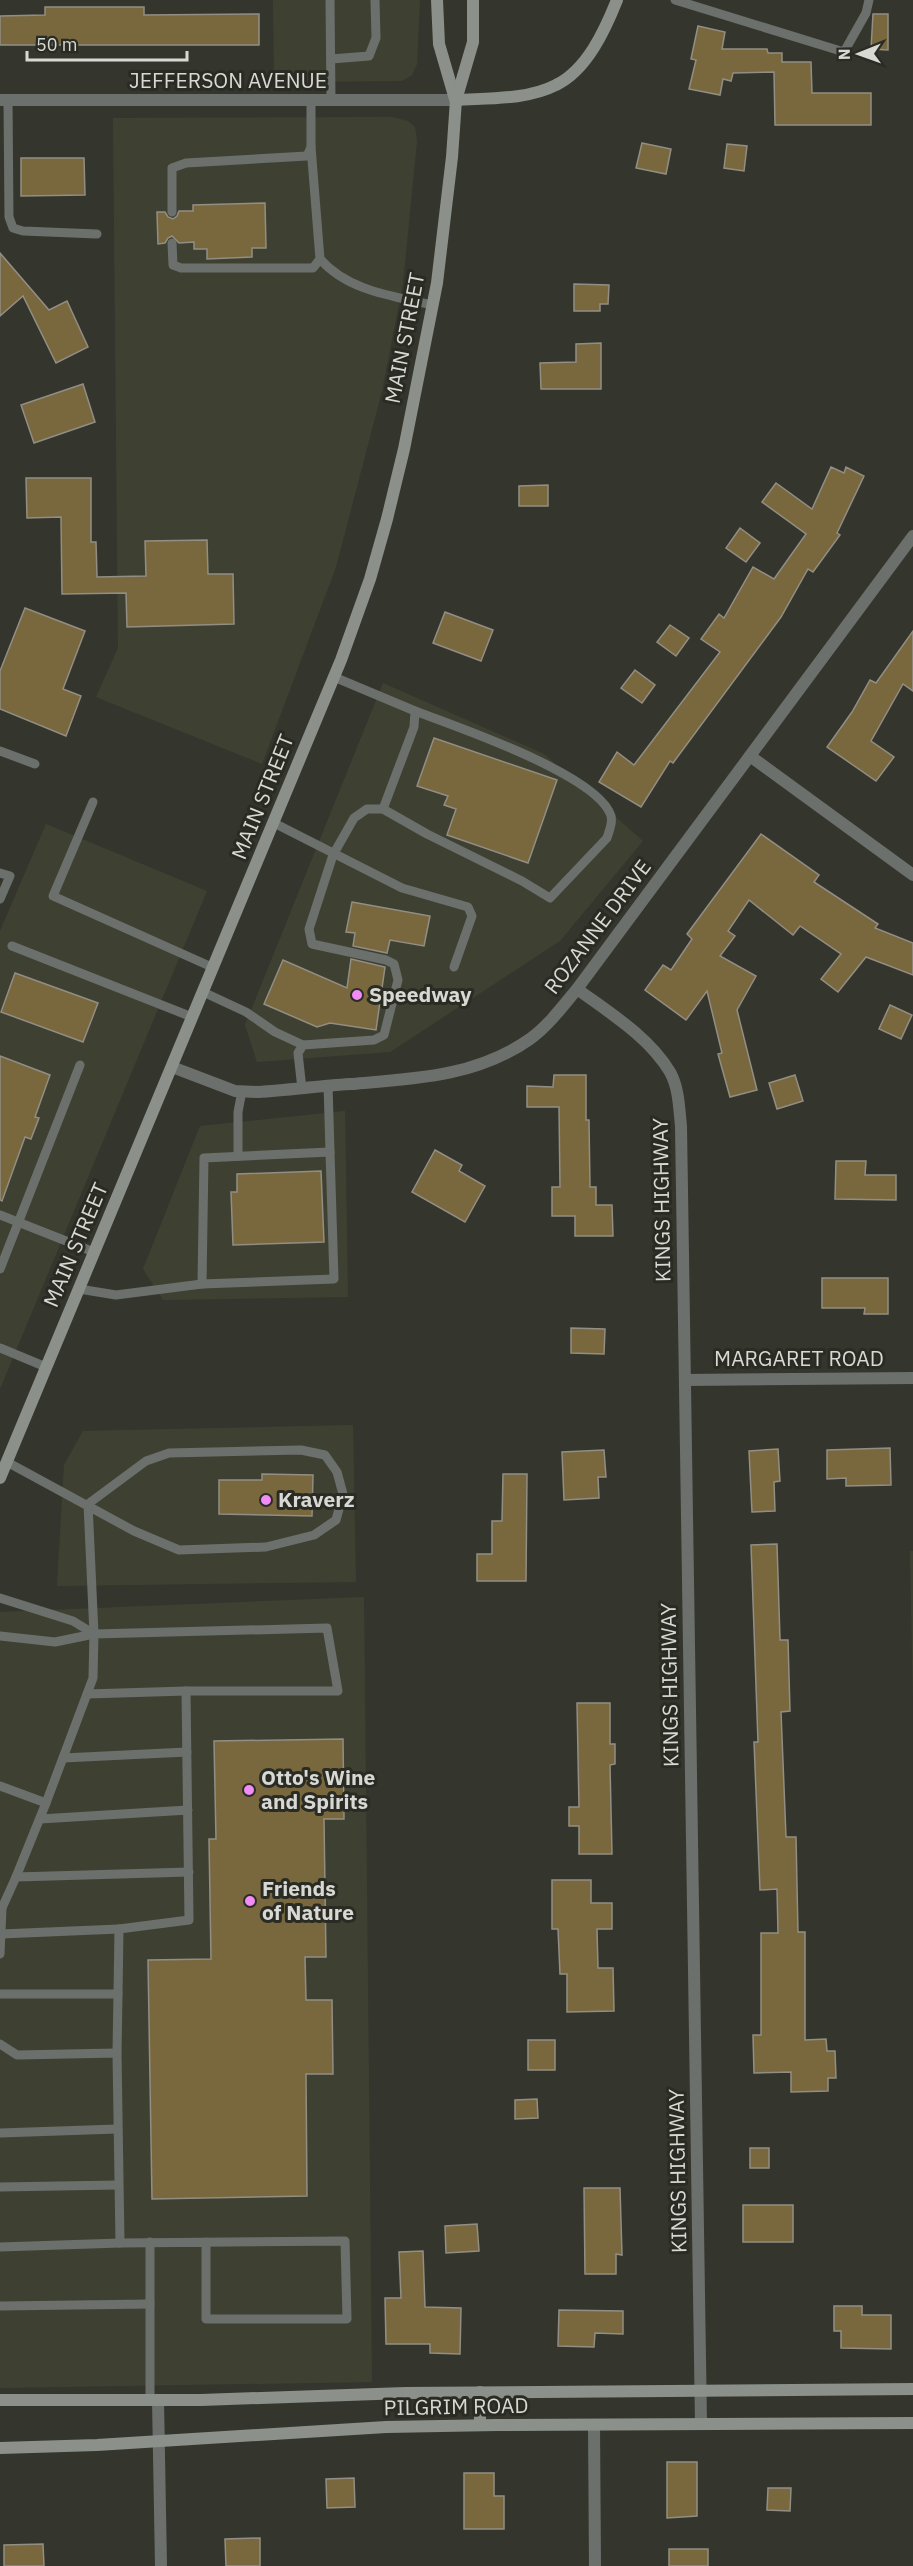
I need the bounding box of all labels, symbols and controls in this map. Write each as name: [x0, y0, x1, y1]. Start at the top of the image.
scale bar: [27, 24, 188, 62]
north arrow: [829, 24, 889, 84]
text: 50 m: [36, 33, 78, 56]
text: N: [834, 48, 854, 60]
street label: JEFFERSON AVENUE: [129, 66, 327, 94]
street label: MAIN STREET: [378, 270, 430, 406]
street label: MAIN STREET: [224, 730, 300, 863]
street label: ROZANNE DRIVE: [537, 854, 657, 999]
place label: Speedway: [369, 980, 472, 1008]
marker: Speedway: [350, 988, 364, 1002]
street label: KINGS HIGHWAY: [646, 1117, 676, 1282]
street label: MAIN STREET: [36, 1178, 114, 1311]
street label: MARGARET ROAD: [714, 1344, 884, 1372]
place label: Kraverz: [278, 1485, 355, 1513]
marker: Kraverz: [259, 1493, 273, 1507]
street label: KINGS HIGHWAY: [654, 1602, 684, 1767]
place label: Otto's Wine and Spirits: [261, 1763, 375, 1815]
marker: Otto's Wine and Spirits: [242, 1783, 256, 1797]
place label: Friends of Nature: [262, 1874, 354, 1926]
marker: Friends of Nature: [243, 1894, 257, 1908]
street label: KINGS HIGHWAY: [662, 2088, 692, 2253]
street label: PILGRIM ROAD: [383, 2391, 529, 2421]

